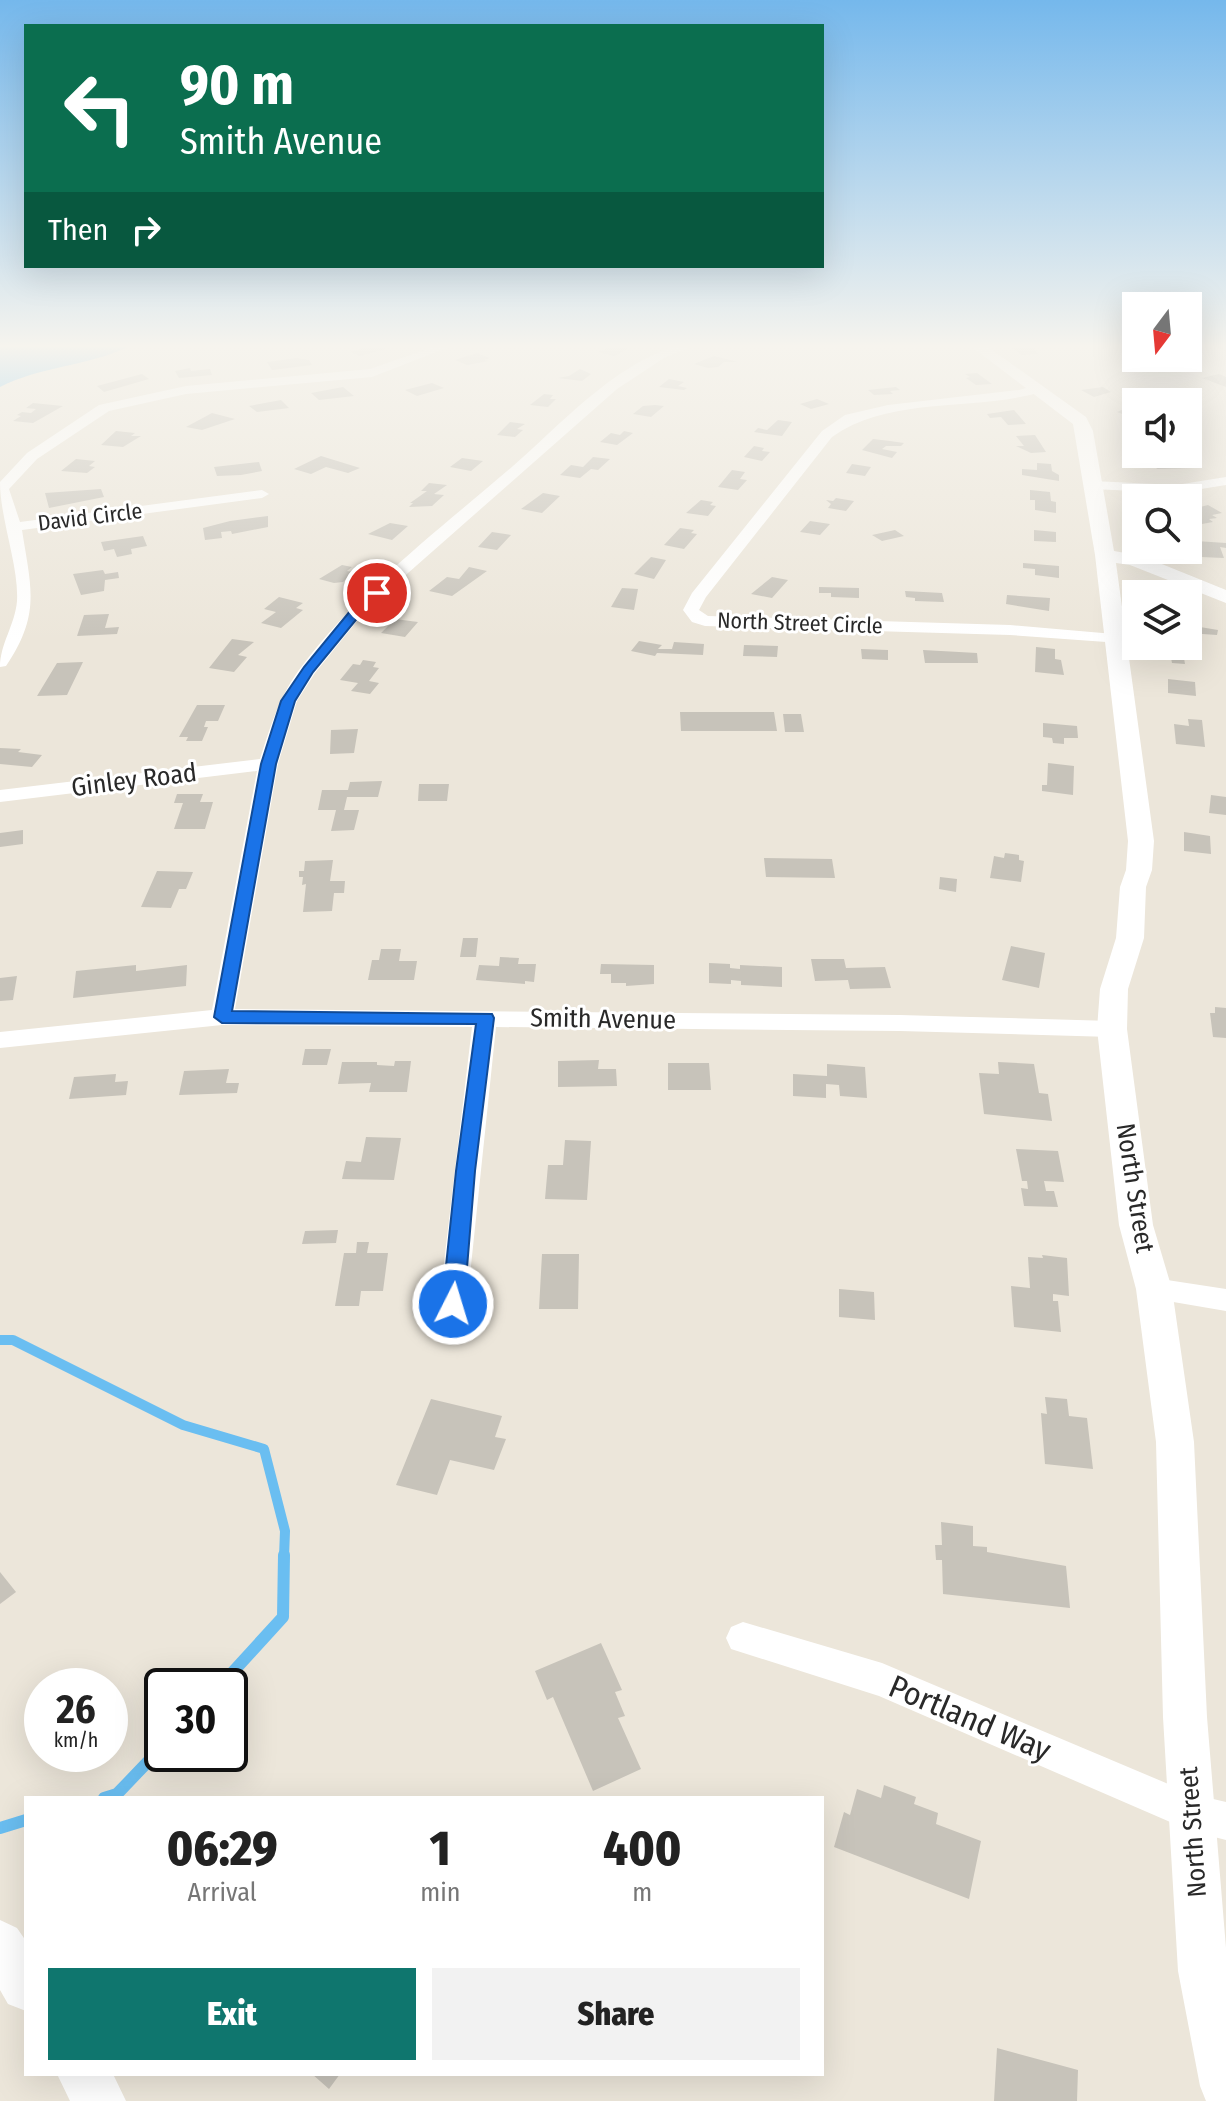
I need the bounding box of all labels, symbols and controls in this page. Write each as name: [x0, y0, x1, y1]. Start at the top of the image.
text: 90 m: [180, 52, 294, 119]
icon: left: [48, 56, 152, 160]
text: Smith Avenue: [180, 120, 382, 164]
icon: right: [124, 208, 168, 252]
text: Then: [48, 212, 108, 248]
north arrow: [1122, 292, 1202, 372]
map controls: [1122, 292, 1202, 660]
button: sound: [1122, 388, 1202, 468]
button: search: [1122, 484, 1202, 564]
street label: David Circle: [36, 497, 144, 537]
pin: [343, 559, 411, 627]
icon: arrive: [355, 571, 399, 615]
button: layers: [1122, 580, 1202, 660]
street label: North Street Circle: [717, 607, 883, 639]
street label: Ginley Road: [69, 757, 199, 803]
street label: Smith Avenue: [530, 1002, 676, 1036]
street label: North Street: [1109, 1121, 1161, 1256]
position arrow: [411, 1262, 495, 1346]
street label: Portland Way: [883, 1667, 1057, 1769]
speed limit sign: 30: [144, 1668, 248, 1772]
text: 26: [56, 1686, 96, 1734]
text: km/h: [54, 1728, 98, 1752]
street label: North Street: [1173, 1765, 1213, 1898]
text: 06:29: [167, 1820, 278, 1878]
text: 1: [430, 1820, 451, 1878]
text: 400: [603, 1820, 681, 1878]
text: Arrival: [188, 1877, 257, 1908]
text: min: [420, 1877, 460, 1908]
text: m: [632, 1877, 652, 1908]
button: Exit: [48, 1968, 416, 2060]
button: Share: [432, 1968, 800, 2060]

